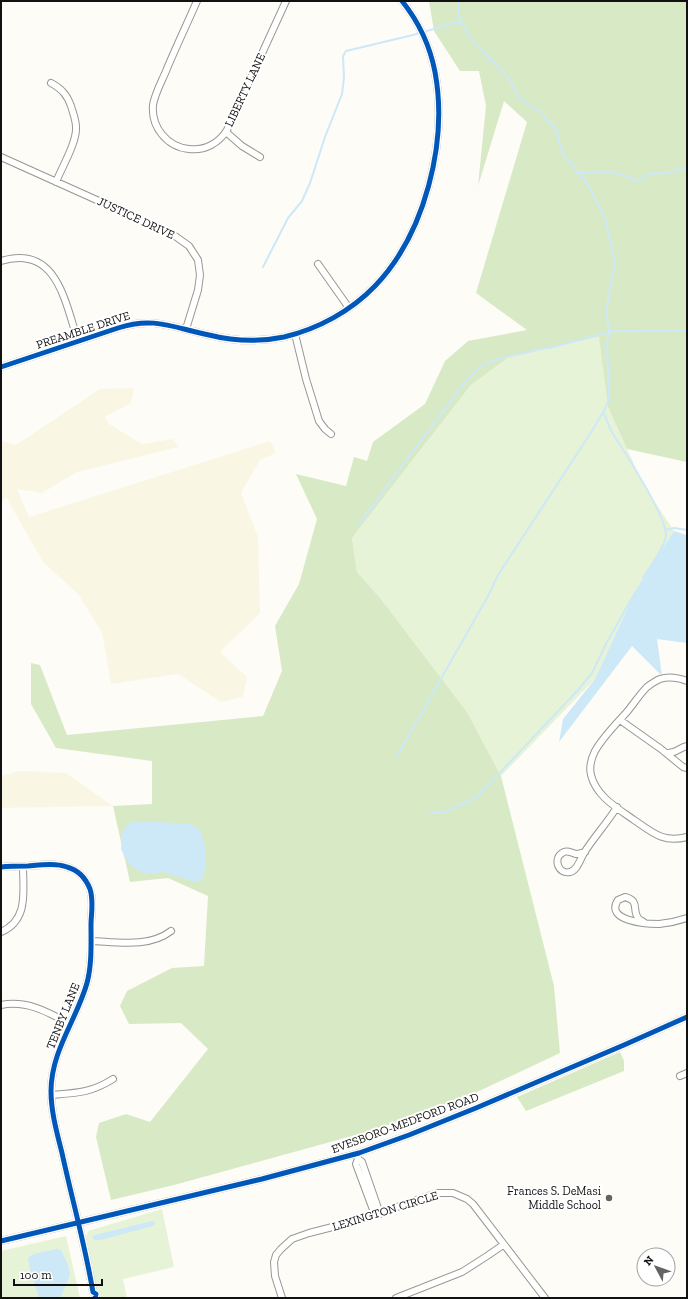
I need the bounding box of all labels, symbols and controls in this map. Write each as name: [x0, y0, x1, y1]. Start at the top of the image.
street label: LIBERTY LANE: [222, 51, 268, 129]
street label: JUSTICE DRIVE: [95, 194, 177, 242]
street label: PREAMBLE DRIVE: [34, 308, 132, 352]
street label: TENBY LANE: [43, 981, 83, 1051]
street label: EVESBORO-MEDFORD ROAD: [329, 1090, 481, 1156]
place label: Frances S. DeMasi Middle School: [507, 1184, 602, 1212]
street label: LEXINGTON CIRCLE: [330, 1188, 440, 1234]
marker: Frances S. DeMasi Middle School: [604, 1193, 614, 1203]
north arrow: [636, 1247, 676, 1287]
text: N: [641, 1253, 657, 1268]
scale bar: [14, 1261, 102, 1287]
text: 100 m: [20, 1268, 52, 1282]

